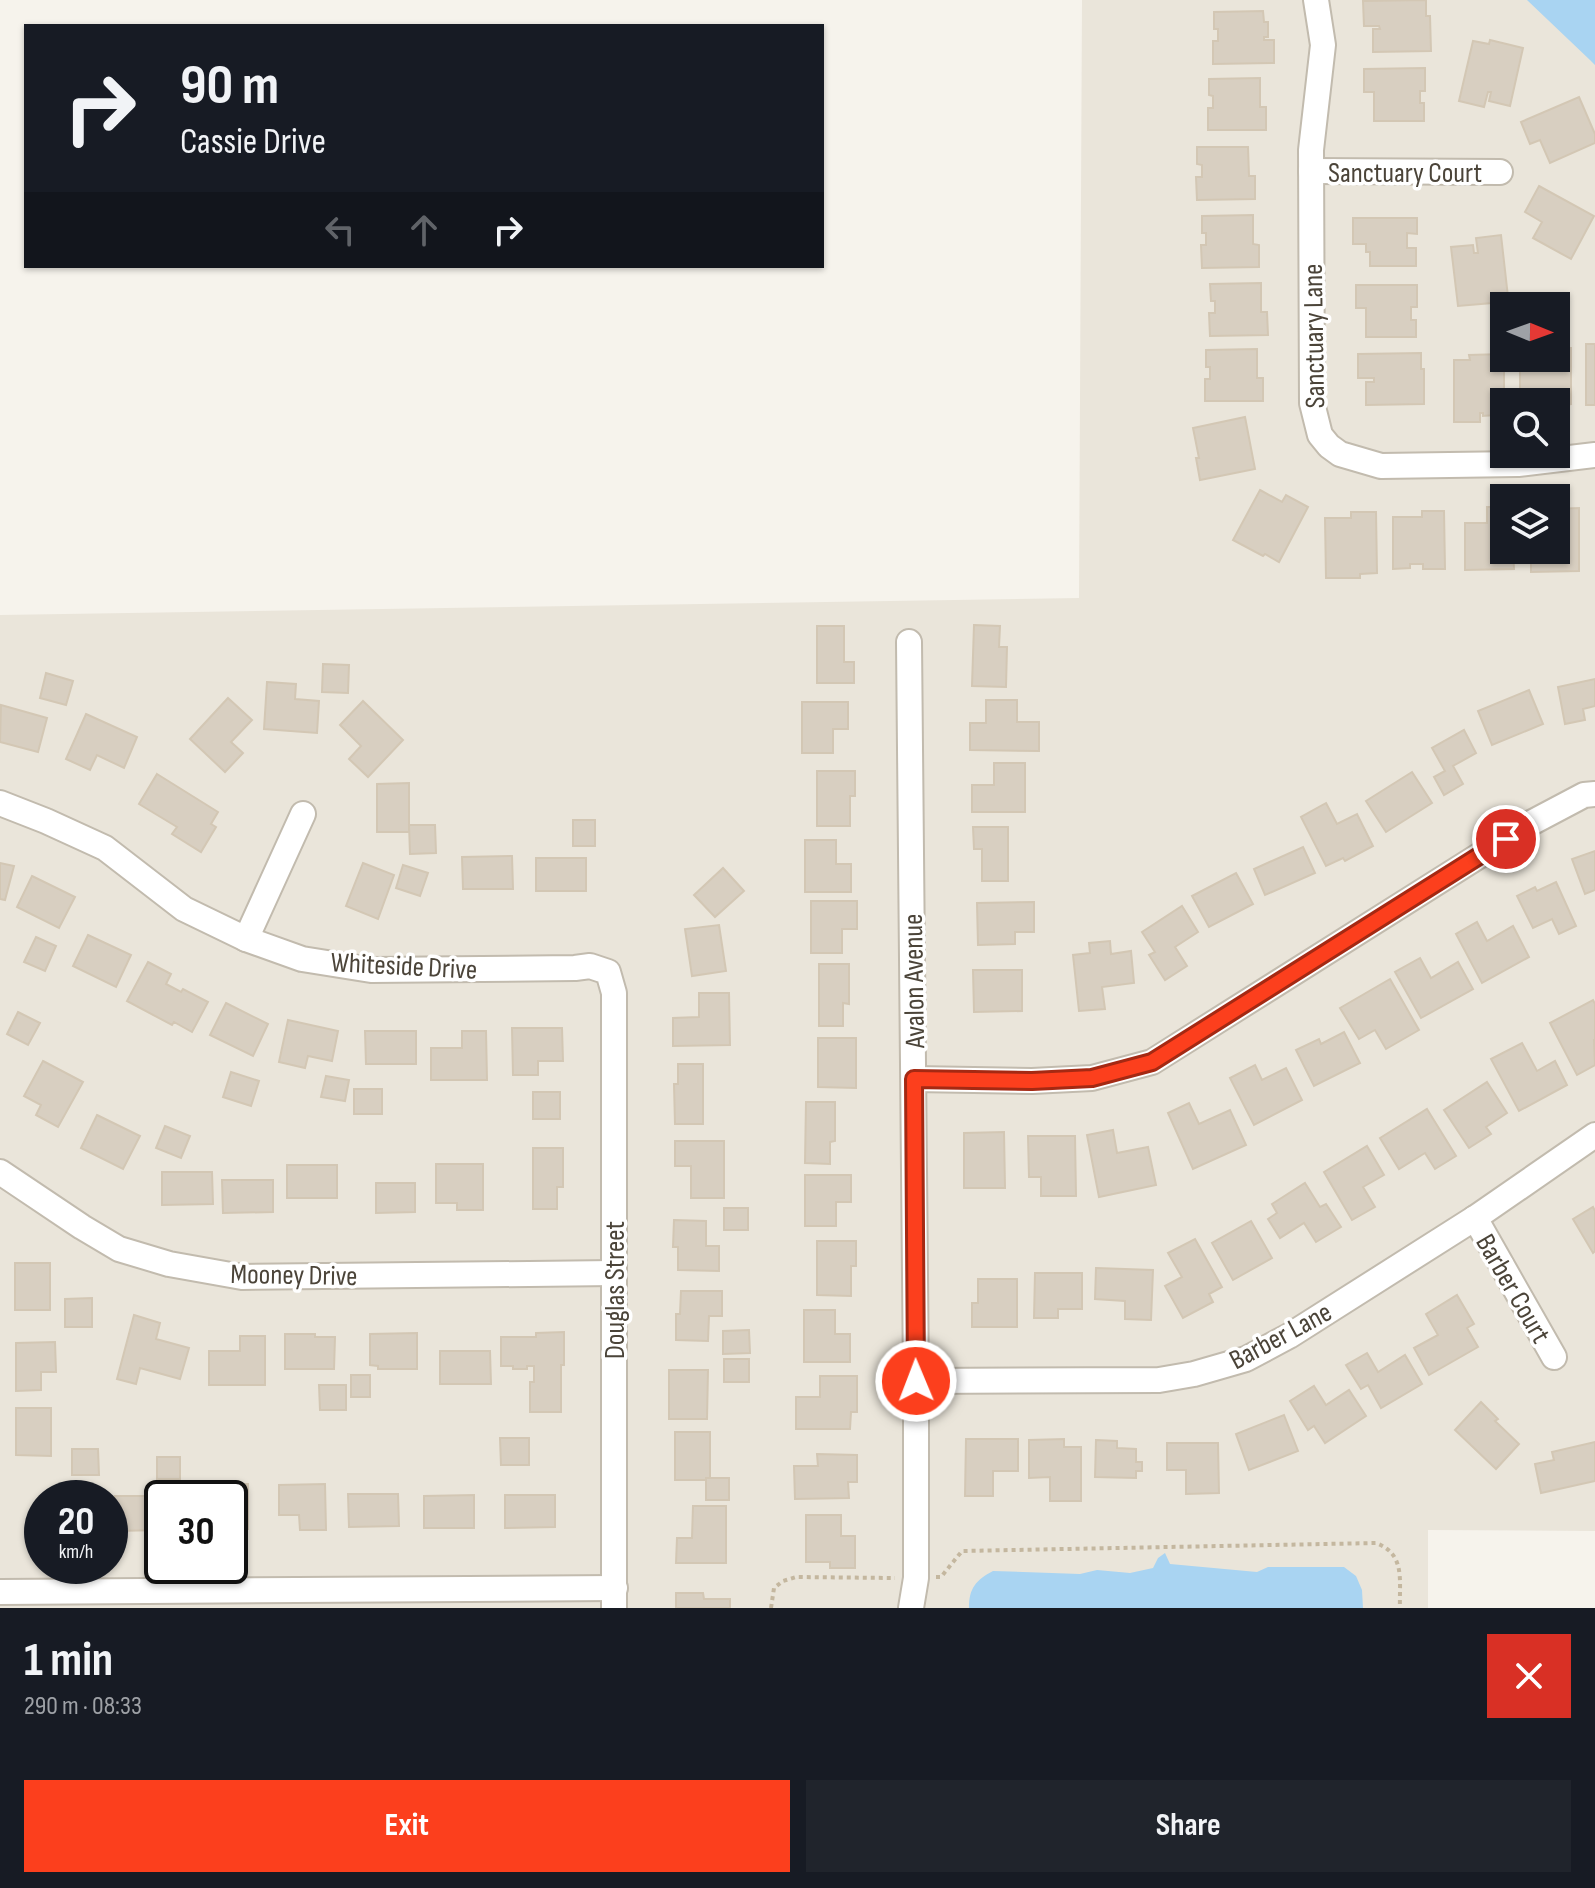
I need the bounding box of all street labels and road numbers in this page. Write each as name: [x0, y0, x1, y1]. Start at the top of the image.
street label: Sanctuary Court: [1328, 157, 1482, 190]
street label: Sanctuary Lane: [1297, 263, 1332, 409]
street label: Avalon Avenue: [897, 913, 932, 1050]
street label: Whiteside Drive: [330, 946, 478, 987]
street label: Douglas Street: [599, 1221, 632, 1359]
street label: Barber Court: [1468, 1228, 1557, 1349]
street label: Mooney Drive: [230, 1258, 358, 1293]
street label: Barber Lane: [1224, 1296, 1338, 1377]

